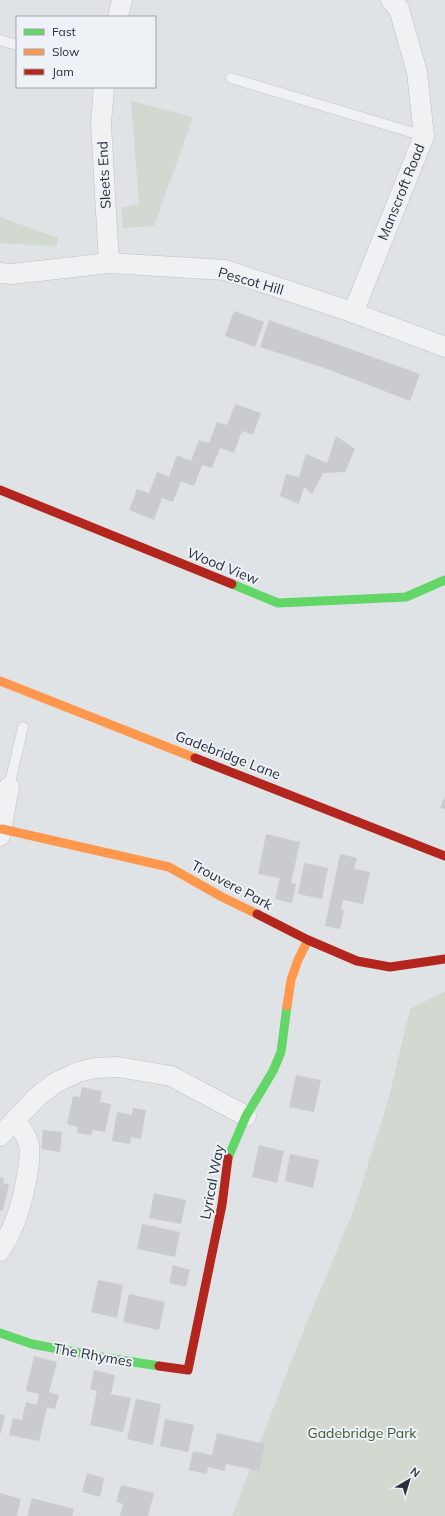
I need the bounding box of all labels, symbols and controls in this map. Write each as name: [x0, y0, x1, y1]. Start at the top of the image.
legend: [16, 16, 156, 88]
text: Fast: [52, 24, 76, 39]
text: Slow: [52, 44, 80, 59]
text: Jam: [52, 64, 74, 79]
street label: Sleets End: [93, 141, 115, 209]
street label: Manscroft Road: [373, 141, 429, 243]
street label: Pescot Hill: [216, 263, 286, 299]
street label: Wood View: [185, 543, 261, 589]
street label: Gadebridge Lane: [173, 727, 283, 783]
street label: Trouvere Park: [188, 856, 276, 914]
street label: Lyrical Way: [196, 1143, 228, 1221]
street label: The Rhymes: [52, 1339, 134, 1371]
park label: Gadebridge Park: [307, 1424, 417, 1442]
north arrow: [389, 1460, 429, 1500]
text: N: [408, 1464, 423, 1480]

